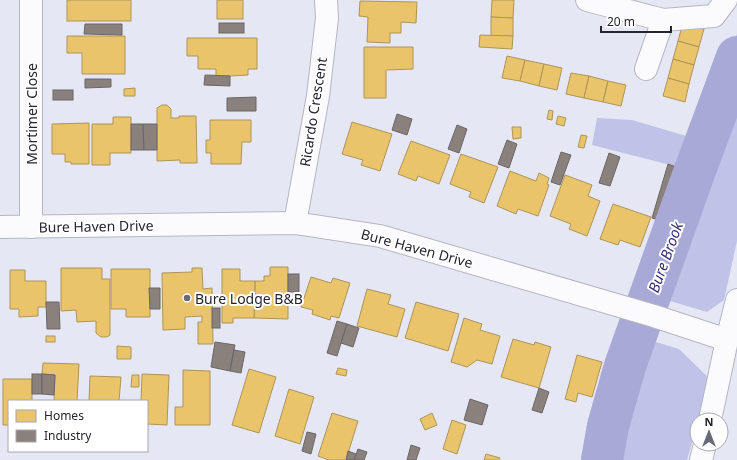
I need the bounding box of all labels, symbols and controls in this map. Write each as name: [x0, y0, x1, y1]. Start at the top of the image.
scale bar: [601, 8, 671, 34]
text: 20 m: [607, 13, 635, 30]
street label: Ricardo Crescent: [295, 56, 331, 168]
street label: Mortimer Close: [22, 63, 41, 165]
street label: Bure Haven Drive: [38, 215, 154, 237]
water label: Bure Brook: [643, 218, 687, 295]
street label: Bure Haven Drive: [359, 224, 475, 272]
place label: Bure Lodge B&B: [195, 289, 303, 308]
marker: Bure Lodge B&B: [182, 293, 192, 303]
legend: [8, 400, 148, 452]
text: Homes: [44, 407, 84, 424]
north arrow: [689, 412, 729, 452]
text: N: [705, 414, 713, 429]
text: Industry: [44, 427, 92, 444]

